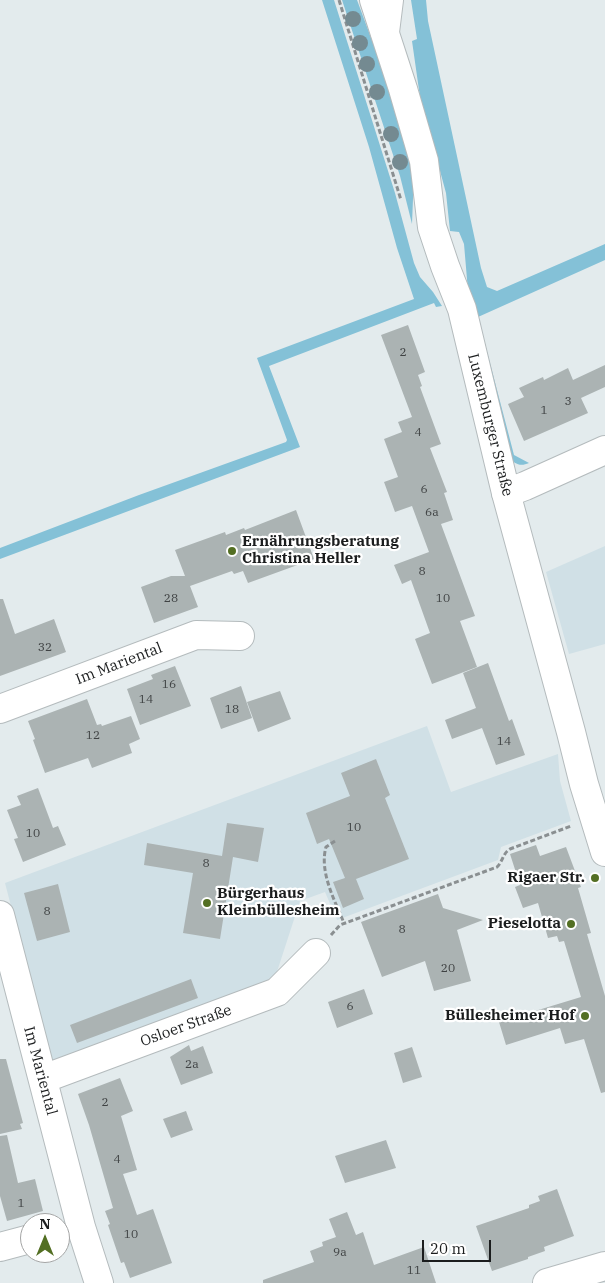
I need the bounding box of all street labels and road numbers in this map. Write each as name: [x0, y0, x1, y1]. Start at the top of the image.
street label: Luxemburger Straße: [464, 352, 516, 498]
street label: Im Mariental: [73, 639, 165, 689]
street label: Osloer Straße: [138, 1001, 234, 1051]
street label: Im Mariental: [20, 1025, 60, 1117]

